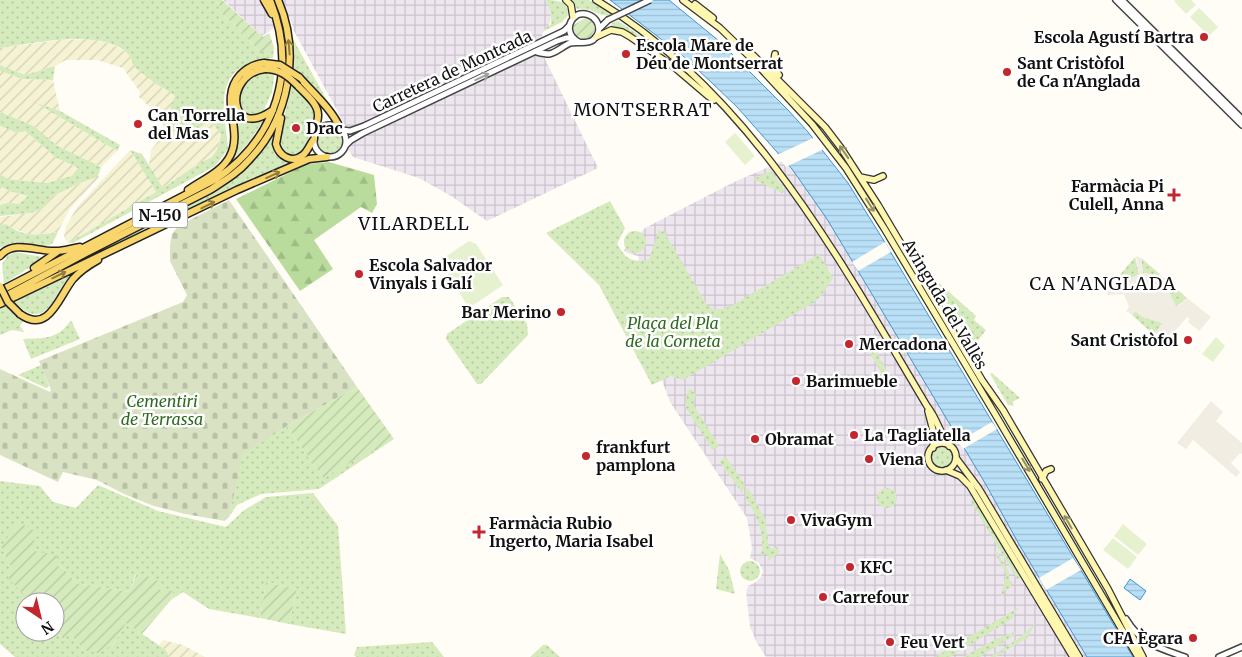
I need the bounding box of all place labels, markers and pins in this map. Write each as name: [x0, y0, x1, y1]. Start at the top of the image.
place label: Escola Agustí Bartra: [1034, 27, 1194, 47]
marker: Escola Agustí Bartra: [1198, 31, 1210, 43]
place label: Escola Mare de Déu de Montserrat: [636, 35, 784, 73]
marker: Escola Mare de Déu de Montserrat: [620, 48, 632, 60]
place label: Sant Cristòfol de Ca n'Anglada: [1017, 53, 1141, 91]
marker: Sant Cristòfol de Ca n'Anglada: [1001, 66, 1013, 78]
place label: Can Torrella del Mas: [148, 105, 245, 143]
marker: Can Torrella del Mas: [132, 118, 144, 130]
place label: Drac: [306, 118, 343, 138]
marker: Drac: [290, 122, 302, 134]
place label: Farmàcia Pi Culell, Anna: [1069, 176, 1165, 215]
marker: Farmàcia Pi Culell, Anna: [1168, 189, 1180, 201]
place label: Escola Salvador Vinyals i Galí: [368, 255, 493, 293]
marker: Escola Salvador Vinyals i Galí: [353, 268, 365, 280]
place label: Bar Merino: [461, 302, 551, 322]
marker: Bar Merino: [555, 306, 567, 318]
place label: Sant Cristòfol: [1070, 330, 1178, 350]
place label: Mercadona: [859, 334, 947, 354]
marker: Sant Cristòfol: [1182, 334, 1194, 346]
marker: Mercadona: [843, 338, 855, 350]
place label: Barimueble: [806, 371, 898, 391]
marker: Barimueble: [790, 375, 802, 387]
place label: La Tagliatella: [864, 425, 971, 445]
place label: Obramat: [765, 429, 835, 449]
marker: La Tagliatella: [848, 429, 860, 441]
marker: Obramat: [749, 433, 761, 445]
place label: frankfurt pamplona: [596, 437, 675, 475]
place label: Viena: [878, 449, 924, 469]
marker: frankfurt pamplona: [580, 450, 592, 462]
marker: Viena: [863, 453, 875, 465]
place label: VivaGym: [800, 510, 872, 530]
place label: Farmàcia Rubio Ingerto, Maria Isabel: [489, 513, 653, 552]
marker: VivaGym: [785, 514, 797, 526]
marker: Farmàcia Rubio Ingerto, Maria Isabel: [473, 526, 485, 538]
place label: KFC: [860, 557, 893, 577]
marker: KFC: [844, 561, 856, 573]
place label: Carrefour: [833, 587, 910, 607]
marker: Carrefour: [817, 591, 829, 603]
place label: CFA Ègara: [1103, 628, 1183, 648]
place label: Feu Vert: [900, 632, 965, 652]
marker: CFA Ègara: [1187, 632, 1199, 644]
marker: Feu Vert: [884, 636, 896, 648]

